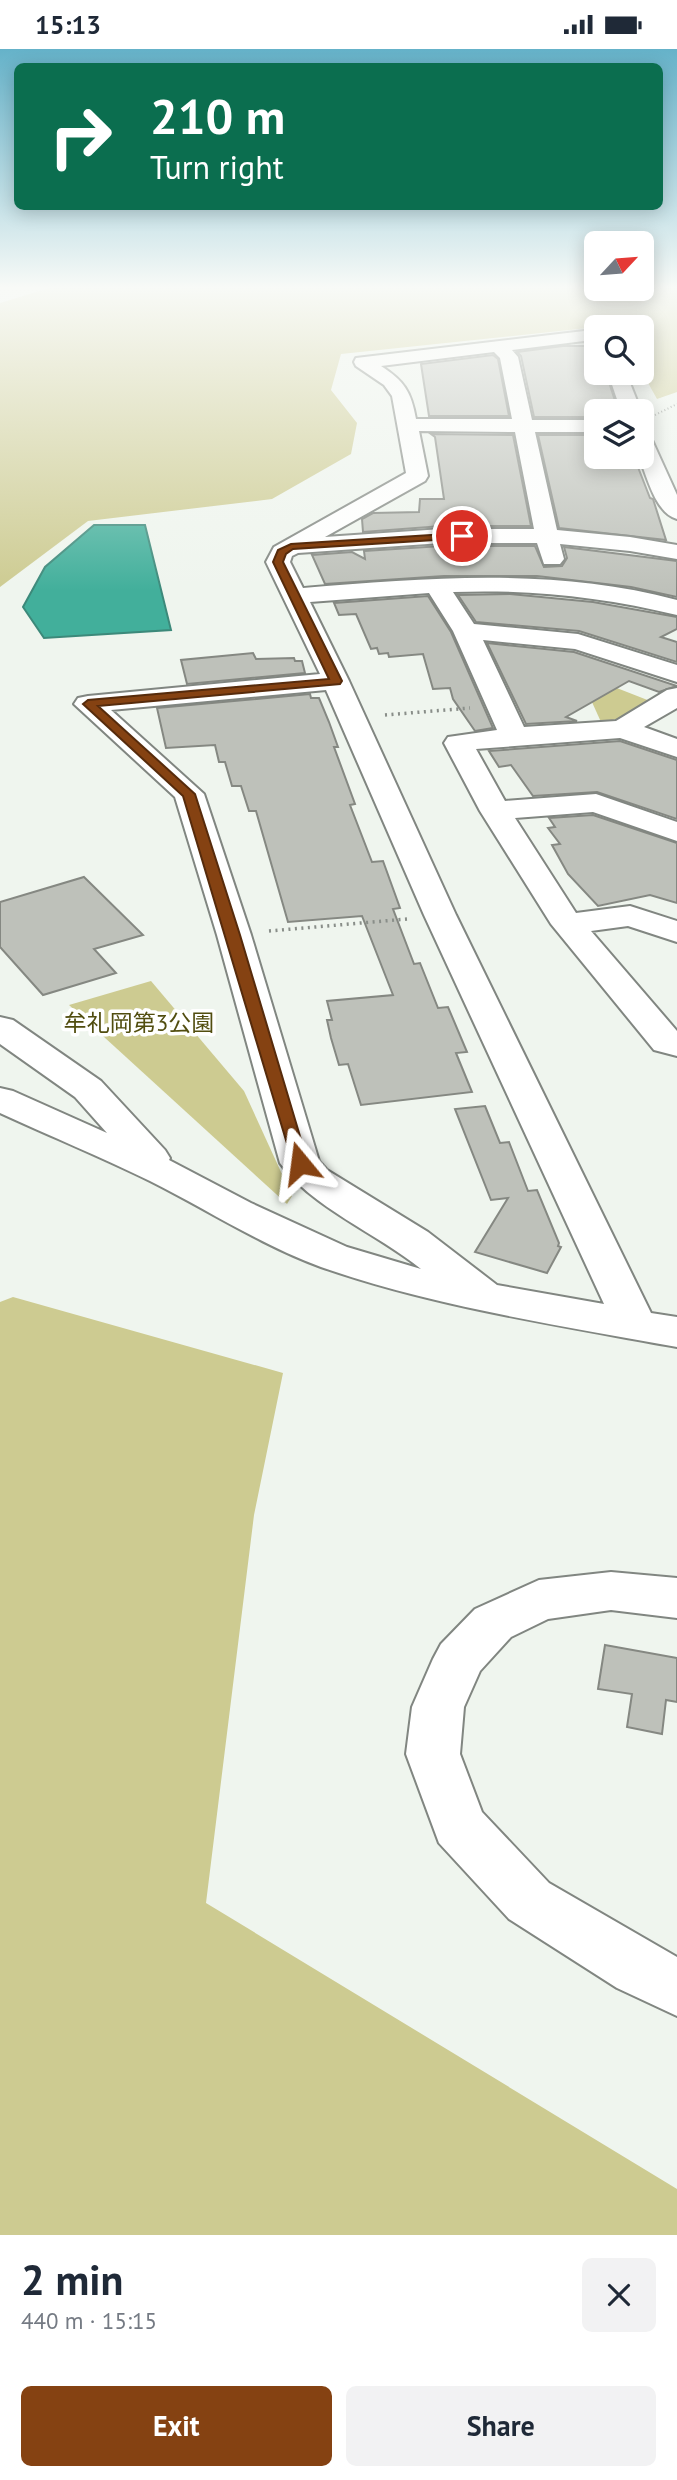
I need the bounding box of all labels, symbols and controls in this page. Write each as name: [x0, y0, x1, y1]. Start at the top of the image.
text: 15:13: [35, 8, 101, 41]
text: 210 m: [150, 84, 285, 148]
icon: right: [35, 91, 126, 182]
text: Turn right: [150, 146, 284, 188]
north arrow: [584, 231, 654, 301]
map controls: [584, 231, 654, 469]
button: search: [584, 315, 654, 385]
button: layers: [584, 399, 654, 469]
pin: [432, 506, 492, 566]
icon: arrive: [443, 517, 481, 555]
park label: 牟礼岡第3公園: [64, 1008, 214, 1037]
position arrow: [263, 1126, 337, 1200]
text: 2 min: [21, 2252, 123, 2307]
button: close: [582, 2258, 656, 2332]
text: 440 m · 15:15: [21, 2306, 157, 2335]
button: Exit: [21, 2386, 332, 2466]
button: Share: [346, 2386, 656, 2466]

